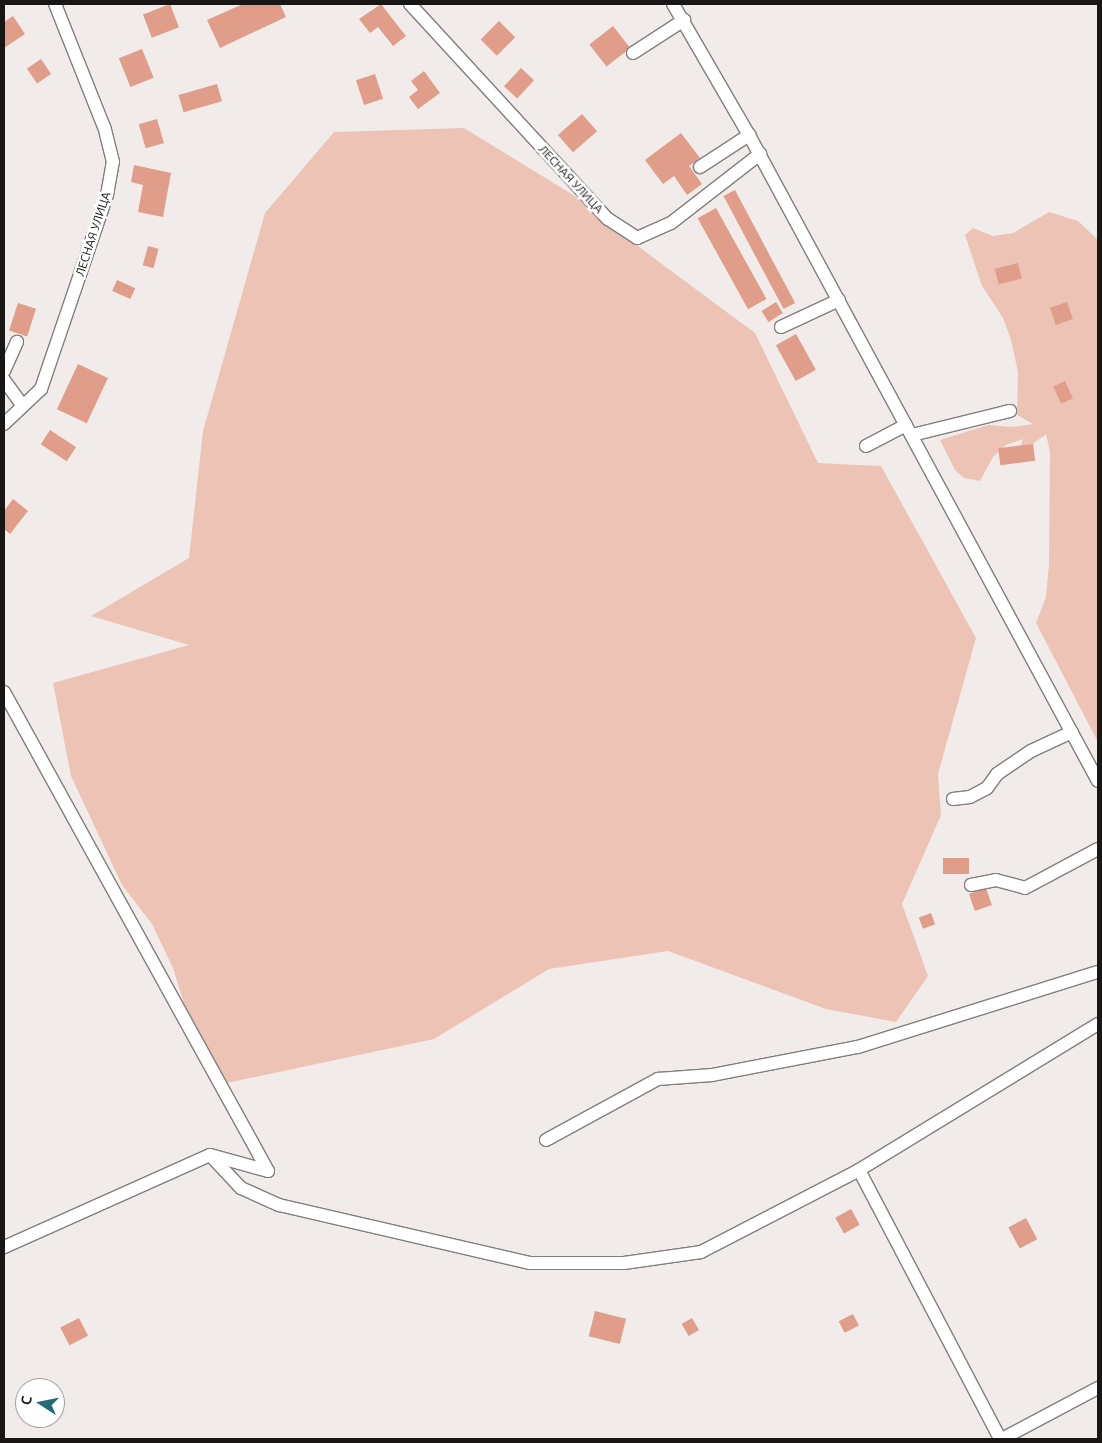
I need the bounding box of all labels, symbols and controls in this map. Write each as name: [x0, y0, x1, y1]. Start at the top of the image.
street label: ЛЕСНАЯ УЛИЦА: [536, 142, 606, 216]
street label: ЛЕСНАЯ УЛИЦА: [73, 190, 113, 278]
north arrow: [15, 1378, 65, 1428]
text: С: [18, 1394, 35, 1406]

